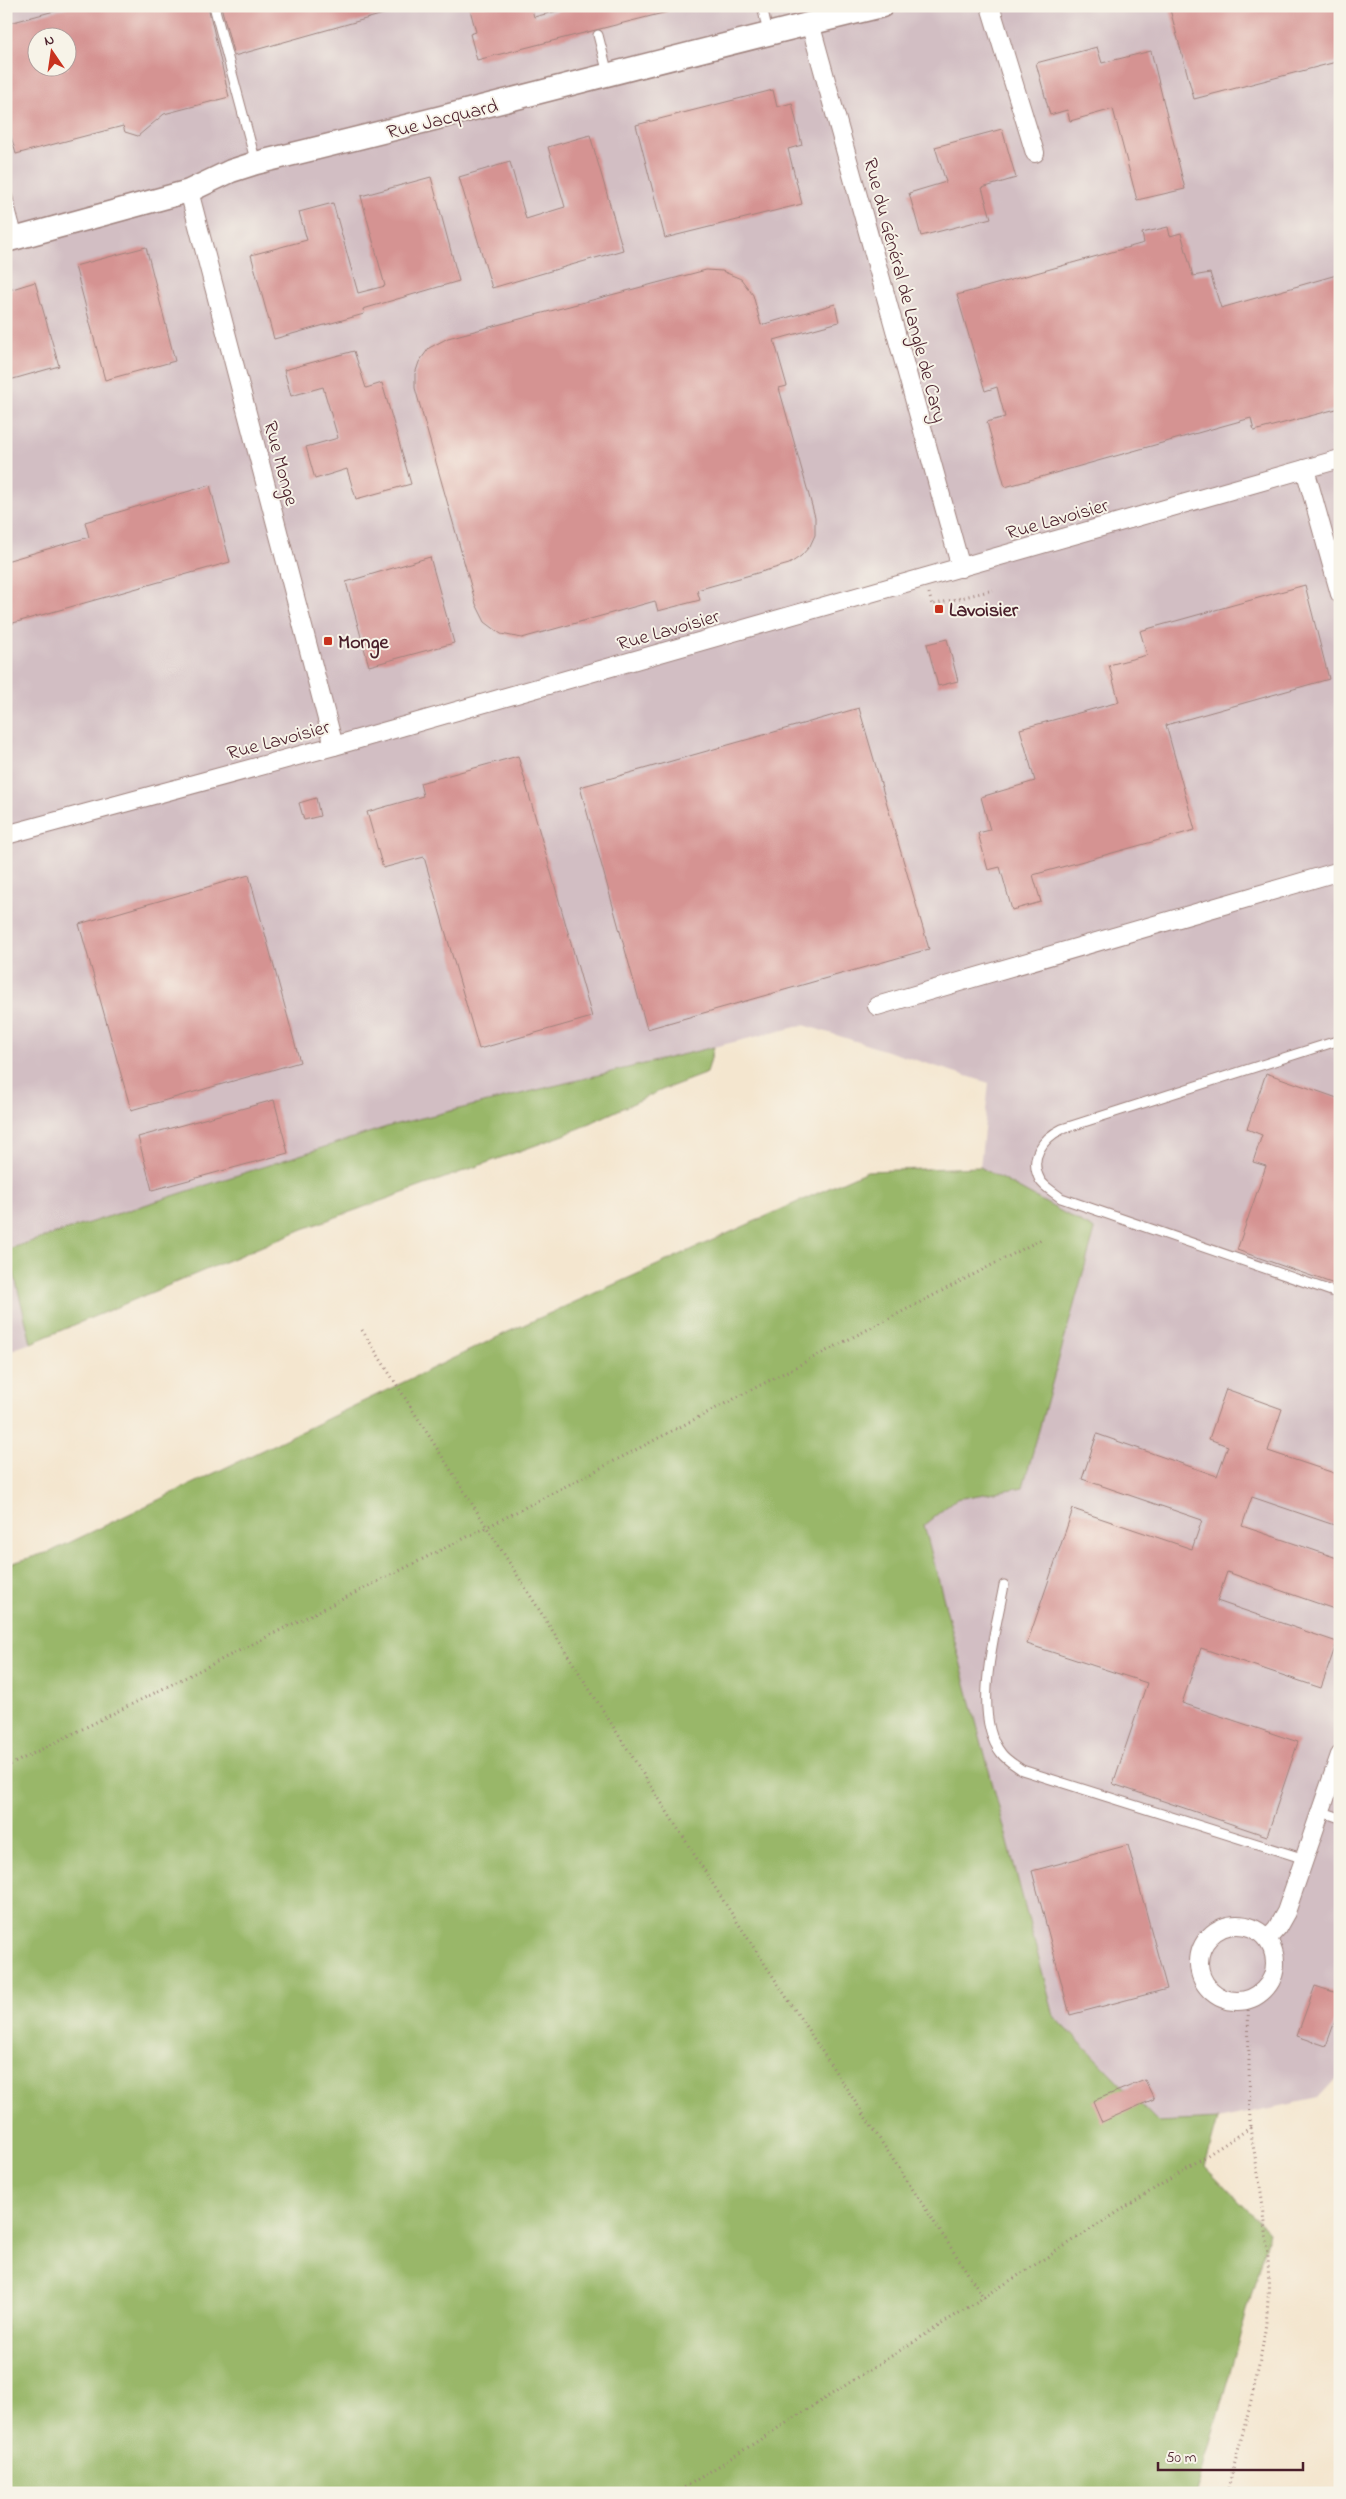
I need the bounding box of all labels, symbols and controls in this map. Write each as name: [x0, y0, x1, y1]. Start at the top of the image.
north arrow: [28, 28, 78, 78]
text: N: [42, 30, 56, 52]
street label: Rue Jacquard: [384, 93, 501, 148]
street label: Rue du Général de Langle de Cary: [853, 155, 953, 426]
street label: Rue Monge: [253, 418, 305, 510]
street label: Rue Lavoisier: [1003, 492, 1113, 549]
place label: Lavoisier: [949, 597, 1019, 626]
street label: Rue Lavoisier: [614, 603, 724, 660]
marker: Lavoisier: [933, 603, 945, 615]
place label: Monge: [338, 629, 389, 659]
marker: Monge: [322, 635, 334, 647]
street label: Rue Lavoisier: [224, 714, 334, 769]
scale bar: [1158, 2439, 1304, 2471]
text: 50 m: [1166, 2447, 1197, 2469]

